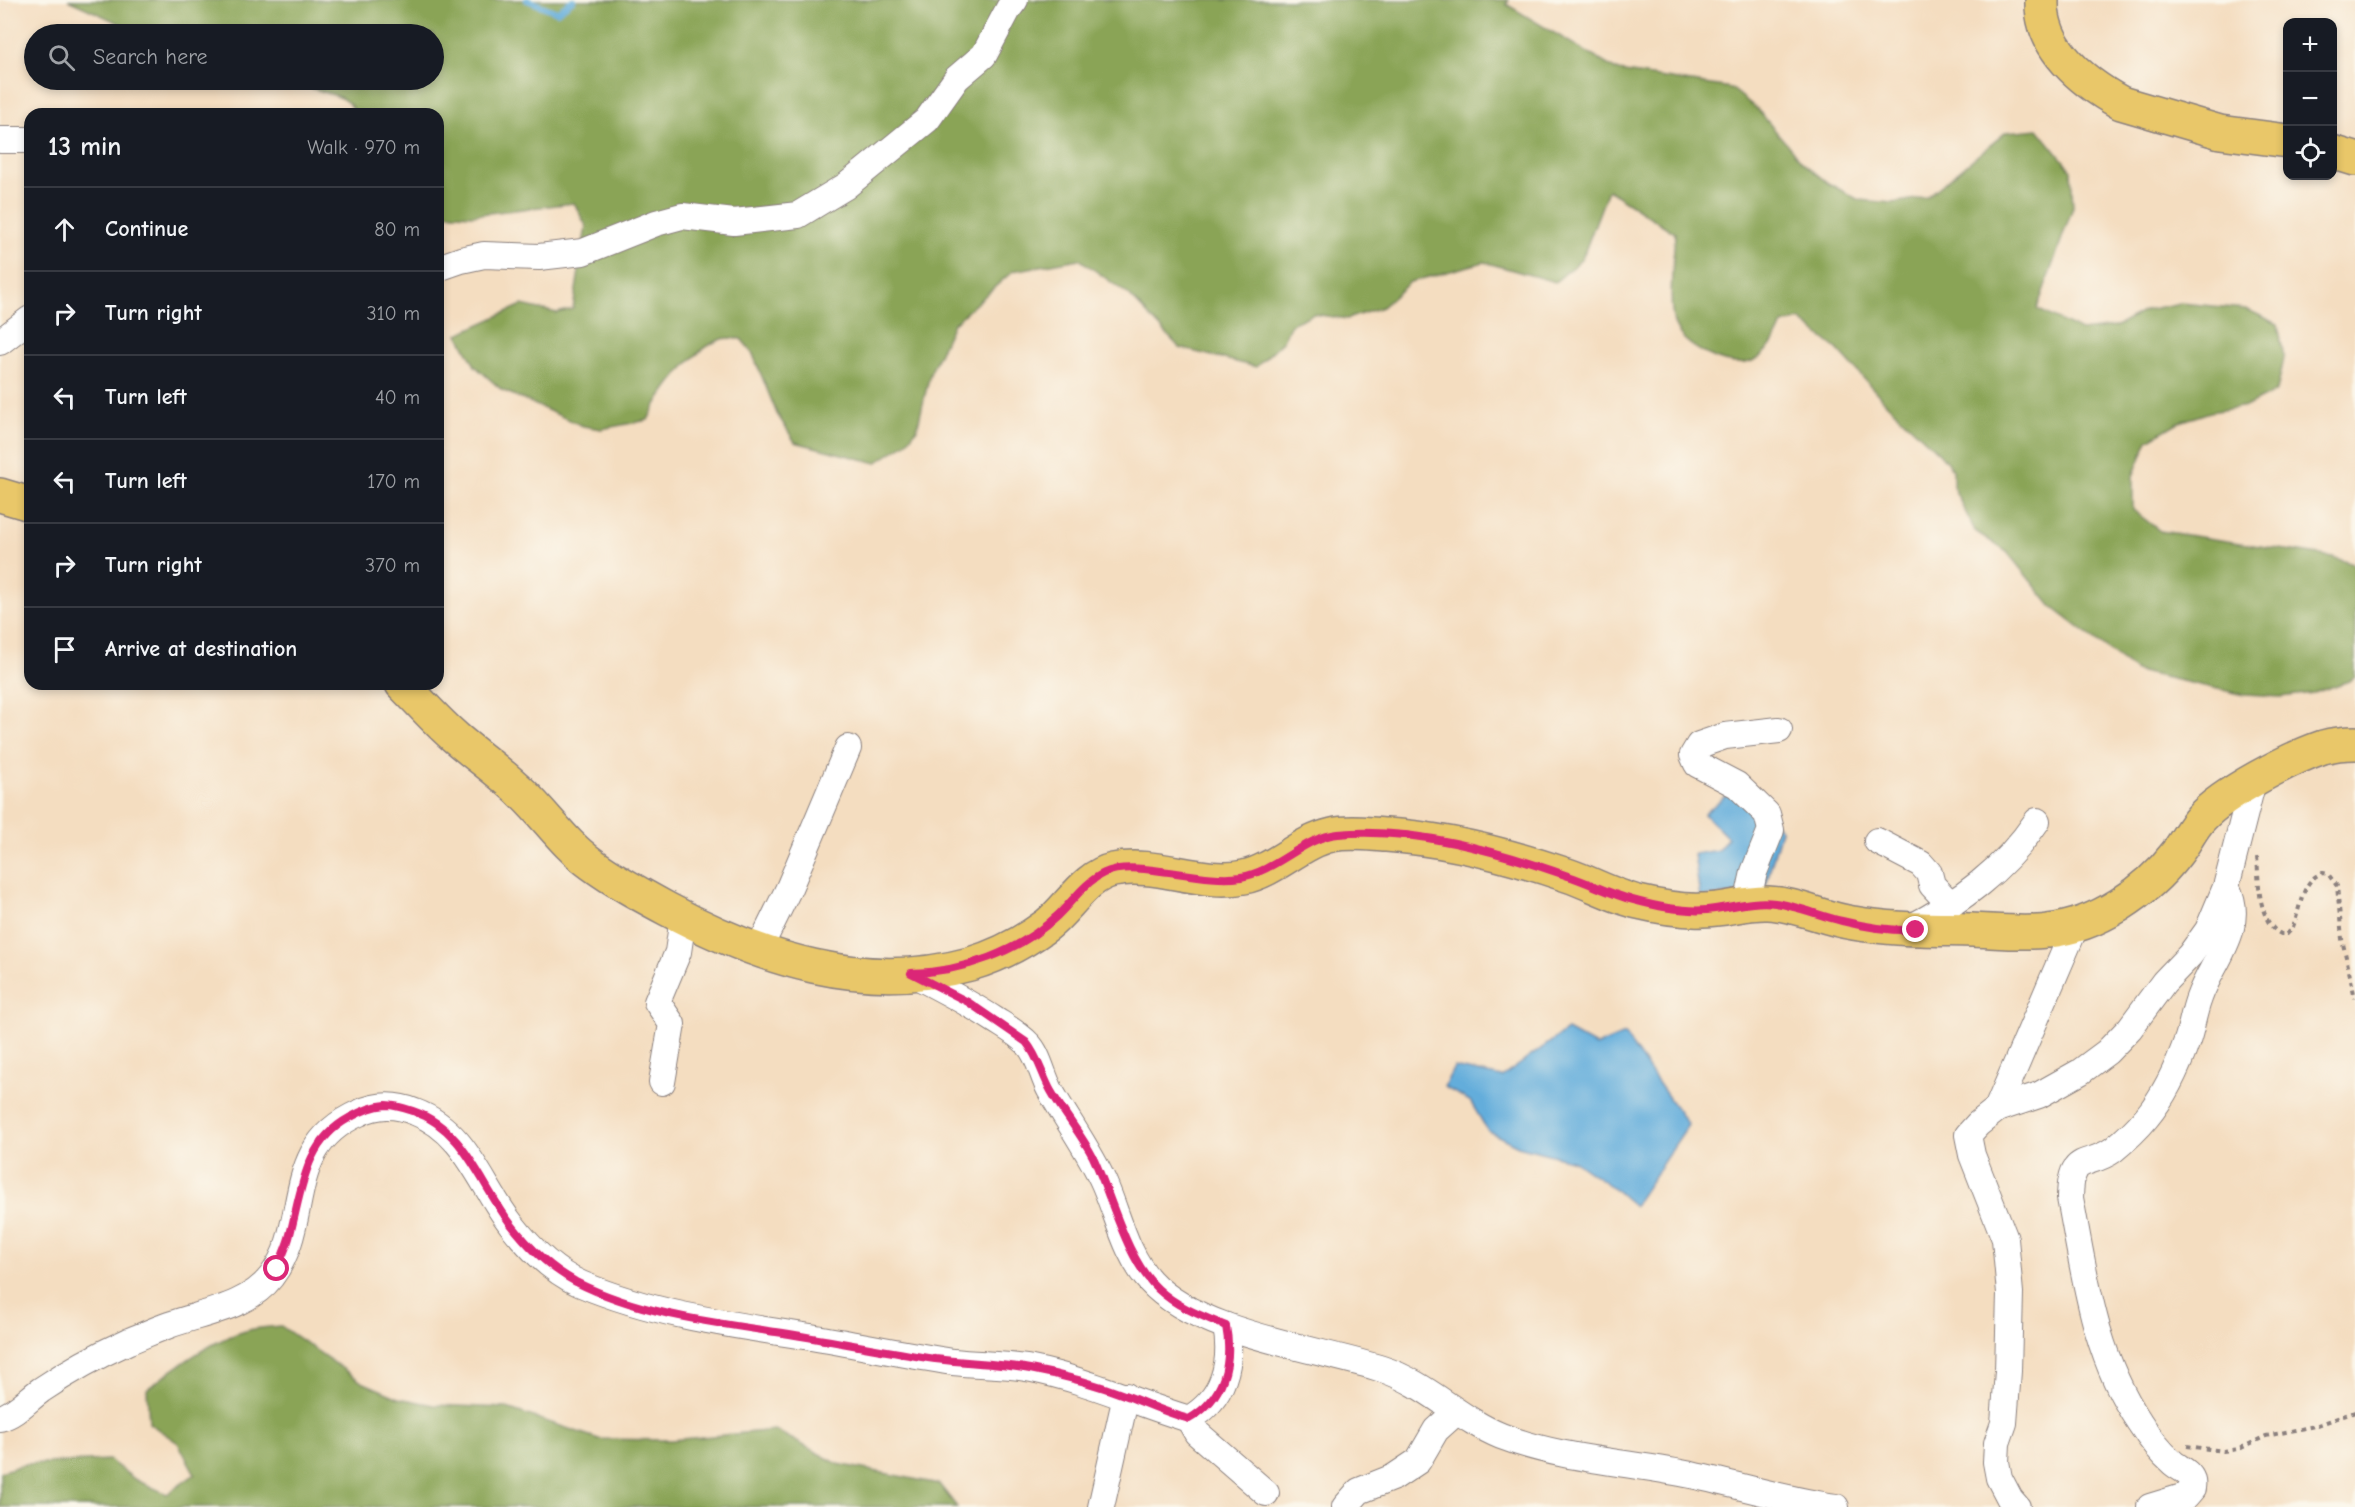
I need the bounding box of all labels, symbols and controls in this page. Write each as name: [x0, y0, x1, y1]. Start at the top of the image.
map controls: [2283, 18, 2337, 180]
button: +: [2283, 18, 2337, 72]
search box: [24, 24, 444, 90]
icon: search: [45, 41, 78, 74]
text: Search here: [93, 44, 208, 70]
button: −: [2283, 72, 2337, 126]
button: locate: [2283, 126, 2337, 180]
text: 13 min: [48, 132, 121, 162]
text: Walk · 970 m: [307, 136, 420, 159]
icon: ahead: [48, 213, 81, 246]
text: Continue: [105, 216, 188, 242]
text: 80 m: [374, 218, 420, 241]
icon: right: [48, 297, 81, 330]
text: Turn right: [105, 300, 202, 326]
text: 310 m: [367, 302, 420, 325]
icon: left: [48, 381, 81, 414]
text: Turn left: [105, 384, 187, 410]
text: 40 m: [375, 386, 420, 409]
icon: left: [48, 465, 81, 498]
text: Turn left: [105, 468, 187, 494]
text: 170 m: [367, 470, 420, 493]
icon: right: [48, 549, 81, 582]
text: Turn right: [105, 552, 202, 578]
text: 370 m: [365, 554, 420, 577]
icon: arrive: [48, 633, 81, 666]
text: Arrive at destination: [105, 636, 297, 662]
route end: [1902, 916, 1928, 942]
route start: [263, 1255, 289, 1281]

